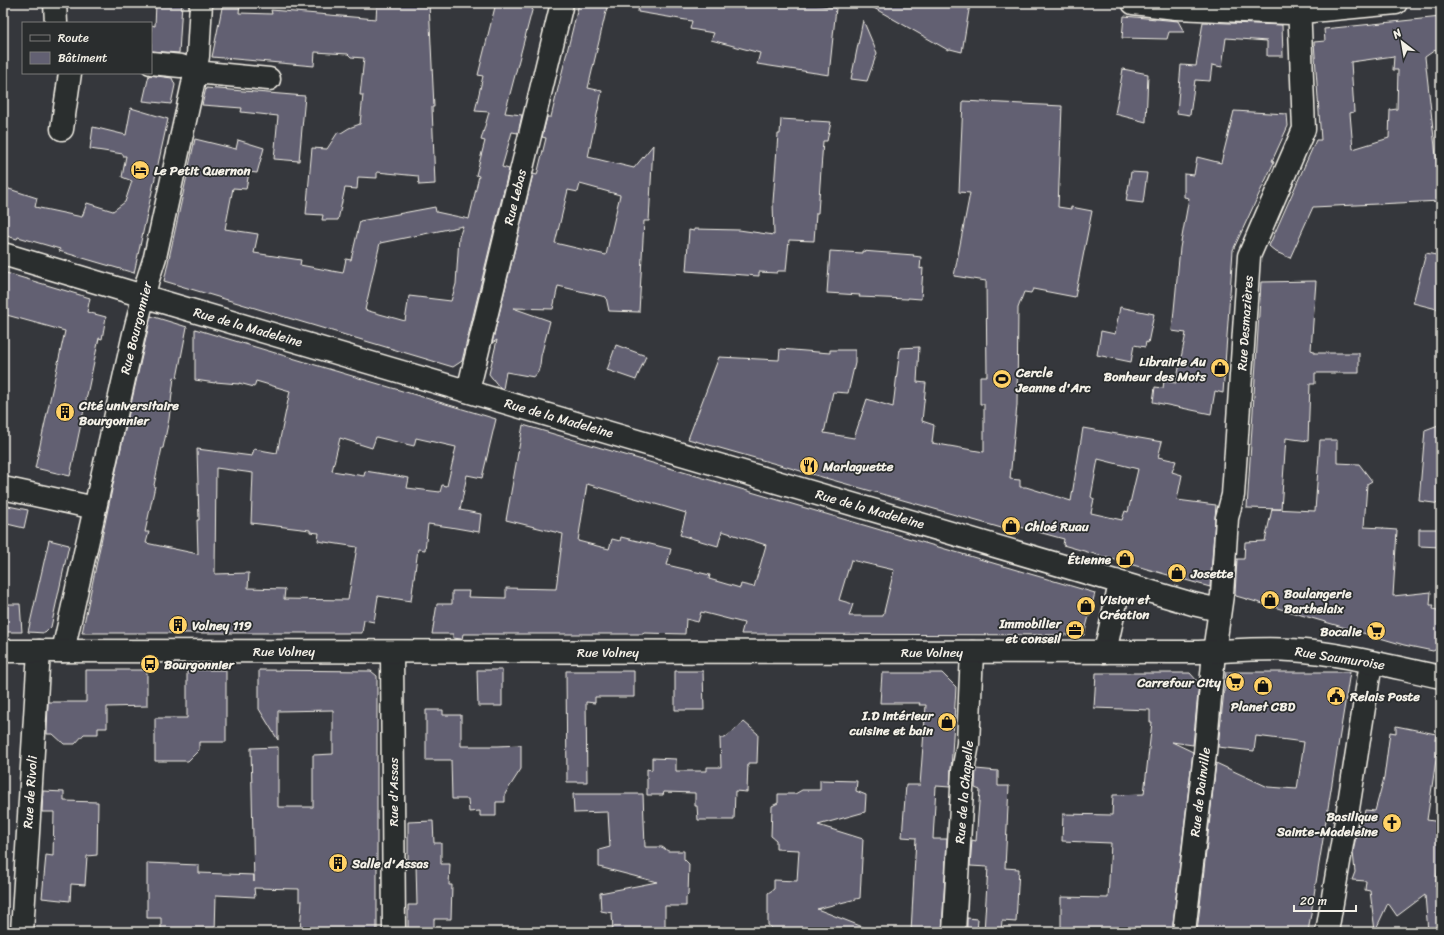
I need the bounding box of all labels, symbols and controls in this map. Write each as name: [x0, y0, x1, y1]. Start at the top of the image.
legend: [22, 22, 152, 74]
north arrow: [1382, 22, 1422, 62]
text: N: [1388, 24, 1406, 44]
text: Route: [58, 27, 89, 49]
text: Bâtiment: [58, 47, 107, 69]
hotel icon: Le Petit Quernon: [129, 159, 151, 181]
place label: Le Petit Quernon: [154, 159, 252, 182]
street label: Rue Lebas: [497, 167, 533, 227]
street label: Rue Desmazières: [1230, 275, 1260, 371]
street label: Rue Bourgonnier: [113, 279, 159, 377]
street label: Rue de la Madeleine: [191, 300, 305, 354]
place label: Librairie Au Bonheur des Mots: [1104, 350, 1207, 388]
shop icon: Librairie Au Bonheur des Mots: [1209, 357, 1231, 379]
place label: Cercle Jeanne d'Arc: [1015, 361, 1092, 399]
sports icon: Cercle Jeanne d'Arc: [991, 368, 1013, 390]
street label: Rue de la Madeleine: [502, 391, 616, 445]
place label: Cité universitaire Bourgonnier: [78, 394, 179, 432]
building icon: Cité universitaire Bourgonnier: [54, 401, 76, 423]
restaurant icon: Marlaguette: [798, 455, 820, 477]
place label: Marlaguette: [822, 455, 894, 478]
street label: Rue de la Madeleine: [813, 482, 927, 536]
shop icon: Chloé Ruau: [1000, 515, 1022, 537]
place label: Chloé Ruau: [1024, 515, 1090, 538]
place label: Étienne: [1068, 548, 1112, 571]
shop icon: Étienne: [1114, 548, 1136, 570]
shop icon: Josette: [1166, 562, 1188, 584]
place label: Josette: [1190, 562, 1234, 585]
place label: Boulangerie Barthelaix: [1284, 582, 1352, 620]
place label: Vision et Création: [1099, 588, 1150, 626]
shop icon: Boulangerie Barthelaix: [1259, 589, 1281, 611]
shop icon: Vision et Création: [1075, 595, 1097, 617]
place label: Immobilier et conseil: [998, 612, 1063, 650]
building icon: Volney 119: [167, 614, 189, 636]
place label: Volney 119: [192, 614, 252, 637]
office icon: Immobilier et conseil: [1064, 619, 1086, 641]
place label: Bocalie: [1320, 620, 1362, 643]
supermarket icon: Bocalie: [1365, 620, 1387, 642]
street label: Rue Volney: [253, 640, 315, 663]
street label: Rue Saumuroise: [1293, 640, 1387, 677]
street label: Rue Volney: [577, 641, 639, 664]
street label: Rue Volney: [901, 641, 963, 664]
bus stop icon: Bourgonnier: [139, 653, 161, 675]
place label: Bourgonnier: [164, 653, 235, 676]
place label: Carrefour City: [1136, 671, 1221, 694]
supermarket icon: Carrefour City: [1224, 671, 1246, 693]
shop icon: Planet CBD: [1252, 675, 1274, 697]
public building icon: Relais Poste: [1325, 685, 1347, 707]
place label: Relais Poste: [1349, 685, 1420, 708]
place label: Planet CBD: [1231, 695, 1296, 718]
place label: I.D intérieur cuisine et bain: [848, 704, 935, 742]
shop icon: I.D intérieur cuisine et bain: [936, 711, 958, 733]
street label: Rue de la Chapelle: [948, 739, 980, 845]
street label: Rue de Dainville: [1183, 746, 1217, 838]
street label: Rue de Rivoli: [16, 754, 44, 829]
street label: Rue d'Assas: [382, 756, 405, 827]
place label: Basilique Sainte-Madeleine: [1276, 805, 1378, 843]
church icon: Basilique Sainte-Madeleine: [1381, 812, 1403, 834]
building icon: Salle d'Assas: [327, 852, 349, 874]
place label: Salle d'Assas: [351, 852, 429, 875]
scale bar: [1294, 887, 1356, 913]
text: 20 m: [1300, 890, 1327, 912]

